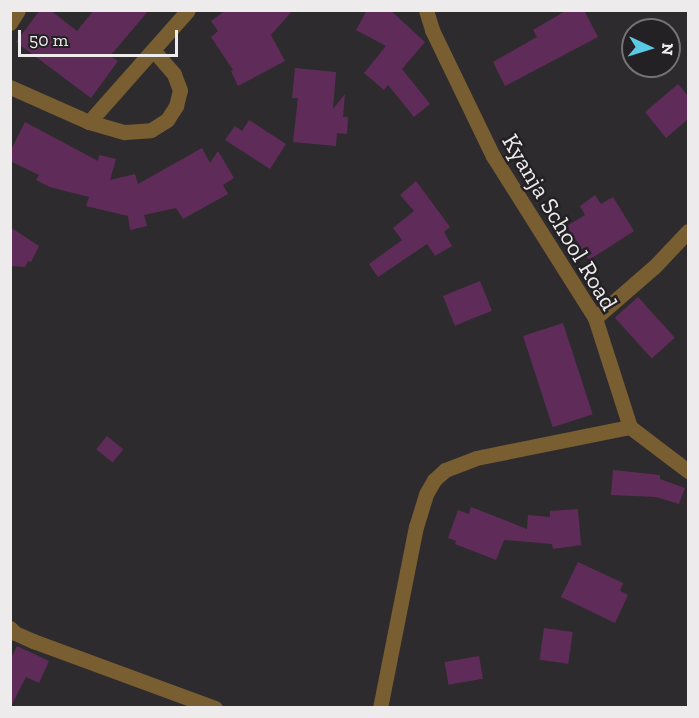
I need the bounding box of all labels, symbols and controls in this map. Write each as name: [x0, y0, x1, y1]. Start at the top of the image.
scale bar: [21, 18, 182, 56]
north arrow: [621, 18, 681, 78]
text: 50 m: [29, 29, 68, 51]
text: N: [658, 42, 677, 56]
street label: Kyanja School Road: [496, 129, 624, 315]

